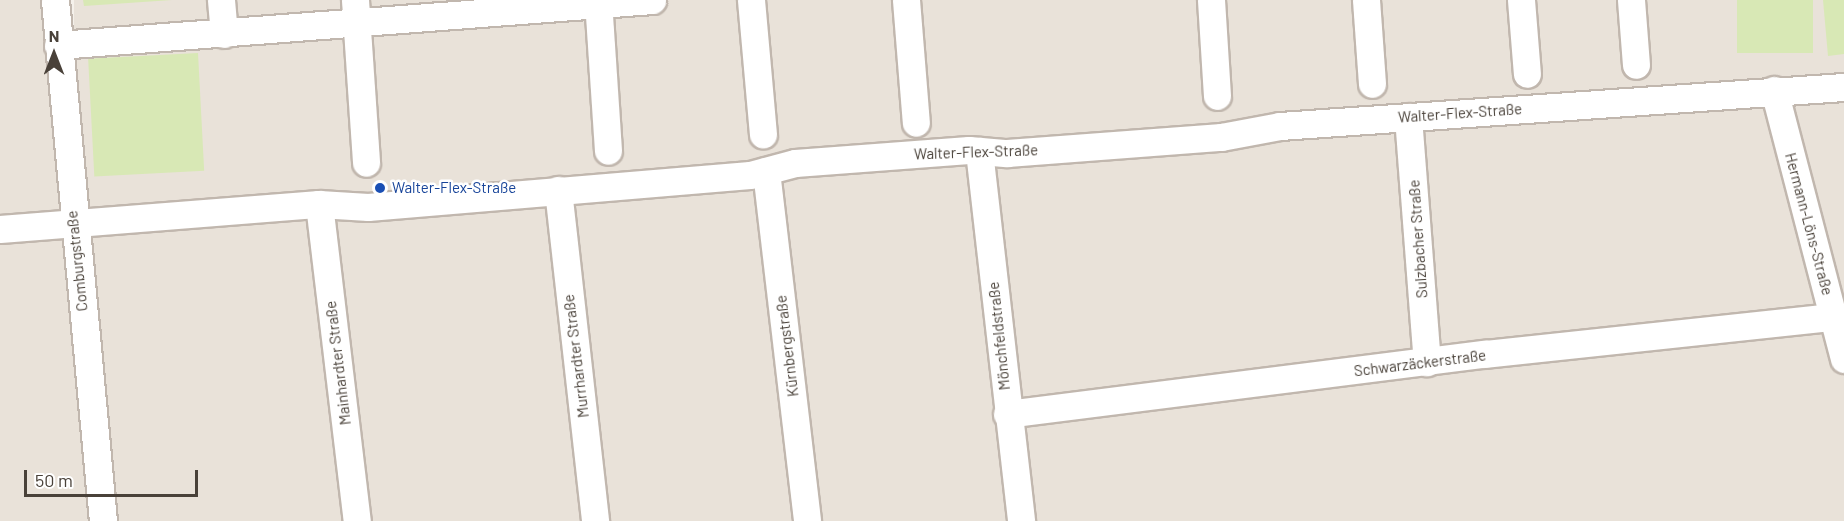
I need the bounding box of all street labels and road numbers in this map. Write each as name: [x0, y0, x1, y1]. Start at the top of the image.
street label: Walter-Flex-Straße: [1397, 100, 1523, 126]
street label: Walter-Flex-Straße: [914, 141, 1038, 163]
street label: Hermann-Löns-Straße: [1781, 151, 1837, 297]
street label: Sulzbacher Straße: [1405, 179, 1431, 299]
street label: Comburgstraße: [63, 210, 91, 312]
street label: Mönchfeldstraße: [984, 281, 1014, 391]
street label: Murrhardter Straße: [559, 293, 593, 419]
street label: Kürnbergstraße: [772, 294, 802, 398]
street label: Mainhardter Straße: [321, 300, 355, 426]
street label: Schwarzäckerstraße: [1353, 346, 1487, 380]

